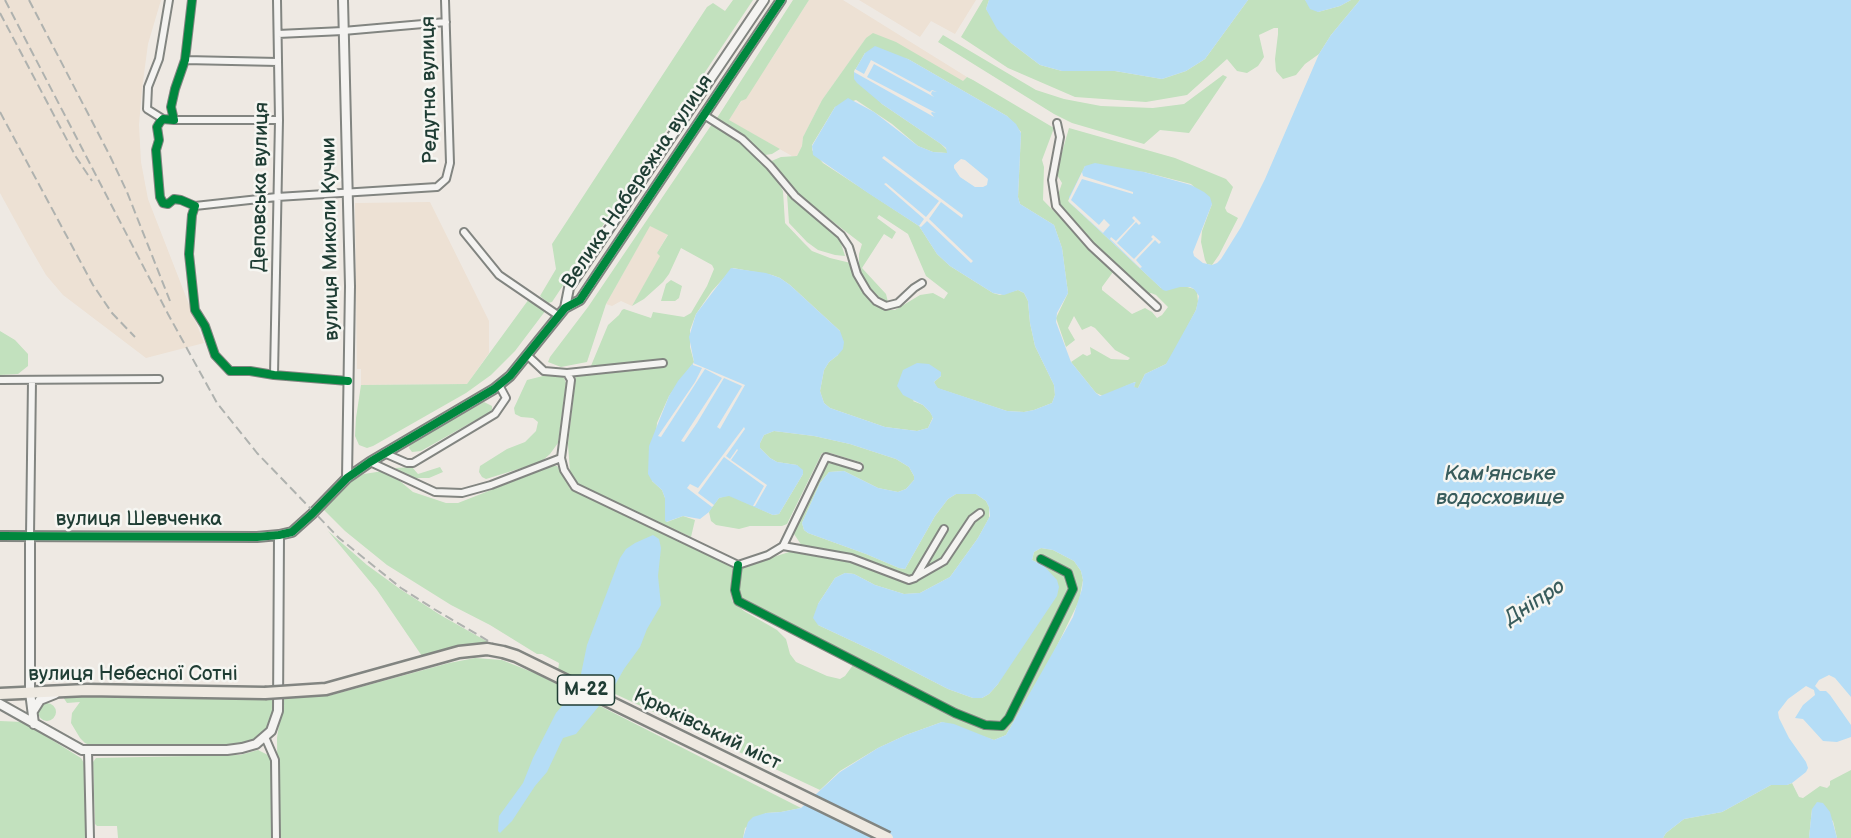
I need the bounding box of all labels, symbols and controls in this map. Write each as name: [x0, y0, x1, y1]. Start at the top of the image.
street label: Редутна вулиця: [417, 16, 443, 164]
street label: Велика Набережна вулиця: [557, 71, 719, 293]
street label: Деповська вулиця: [248, 102, 274, 272]
street label: вулиця Миколи Кучми: [317, 137, 345, 341]
water label: Кам'янське водосховище: [1436, 462, 1564, 512]
street label: вулиця Шевченка: [56, 508, 222, 532]
water label: Дніпро: [1500, 574, 1570, 632]
street label: вулиця Небесної Сотні: [28, 663, 238, 687]
road number: М-22: [558, 675, 614, 705]
street label: Крюківський міст: [630, 684, 784, 776]

